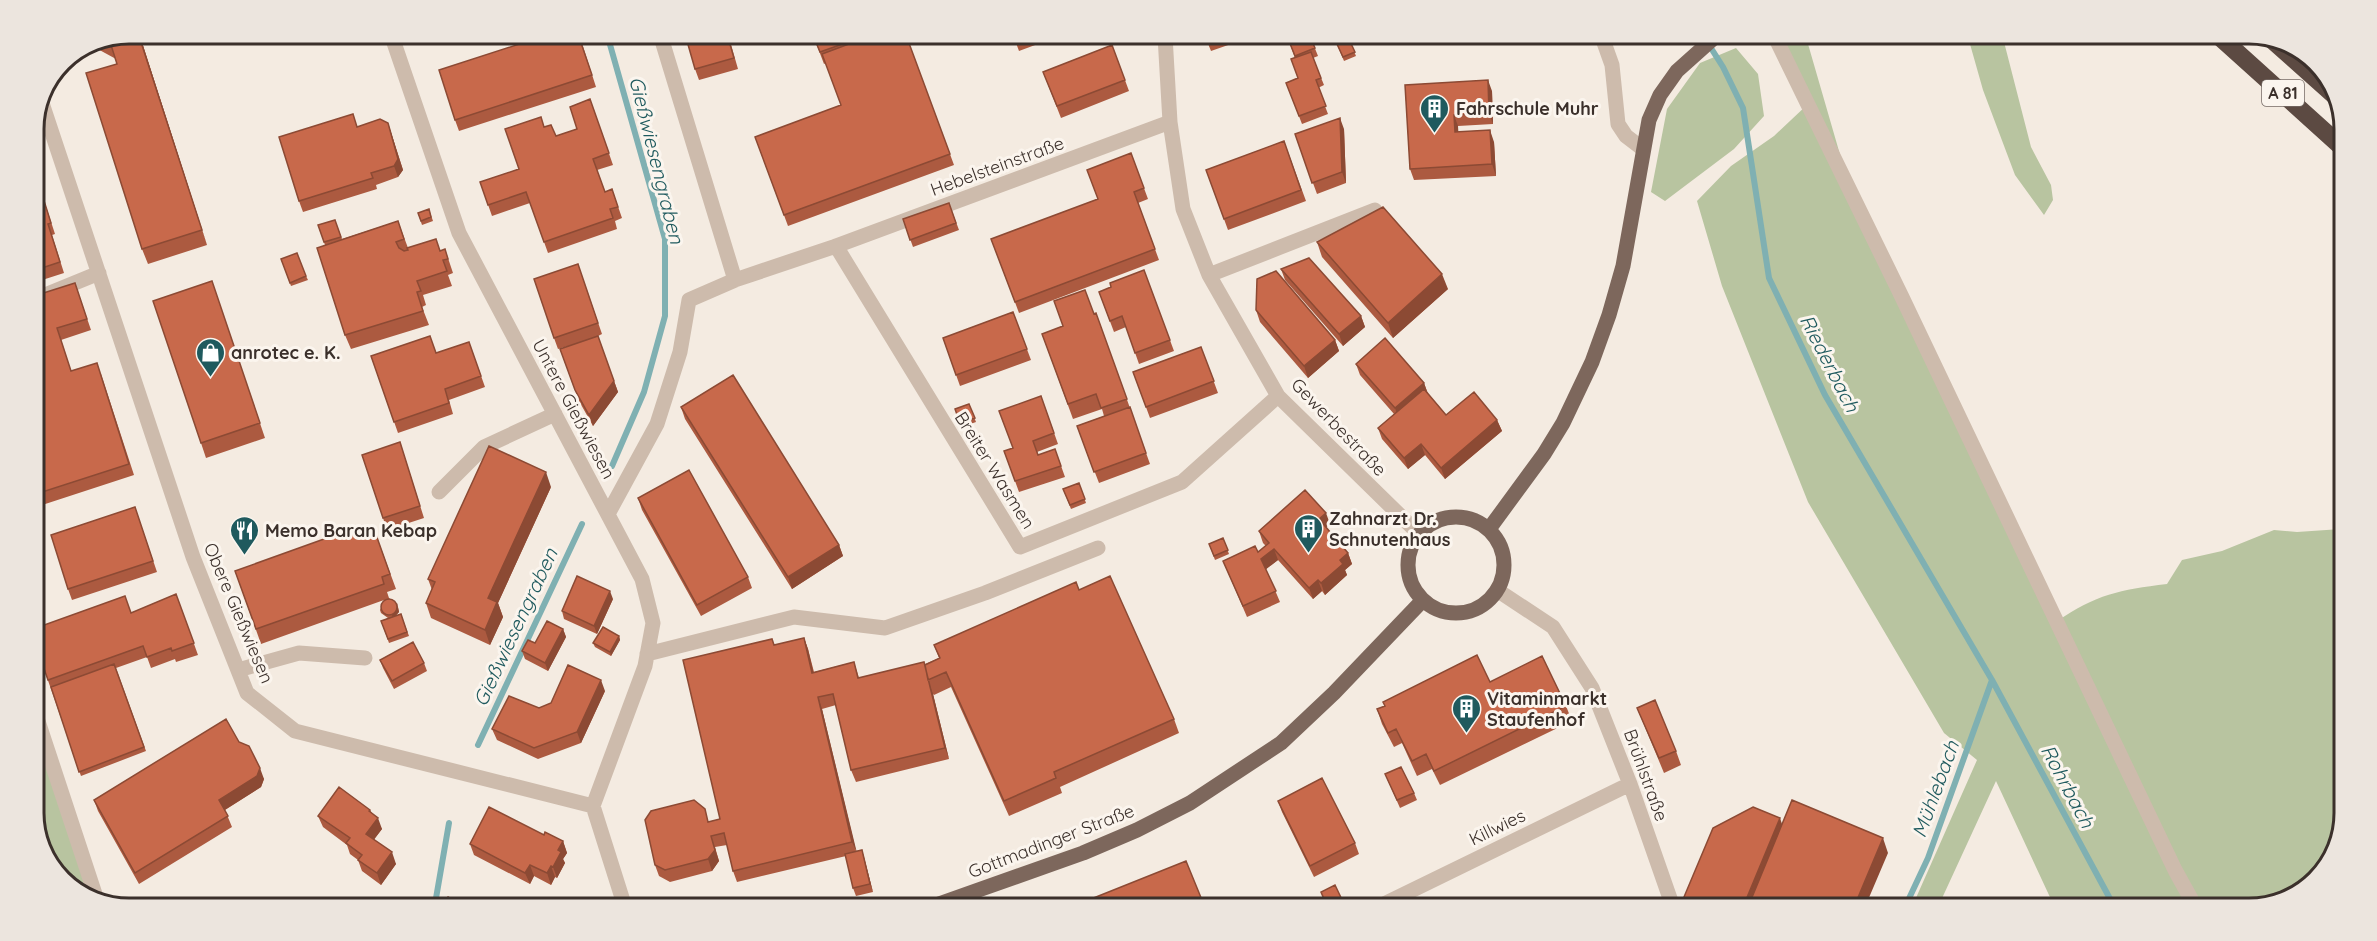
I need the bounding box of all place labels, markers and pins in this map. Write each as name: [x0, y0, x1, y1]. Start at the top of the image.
building icon: Fahrschule Muhr: [1419, 92, 1451, 134]
place label: Fahrschule Muhr: [1456, 97, 1599, 120]
shop icon: anrotec e. K.: [194, 336, 226, 378]
place label: anrotec e. K.: [231, 341, 340, 364]
place label: Zahnarzt Dr. Schnutenhaus: [1329, 507, 1451, 551]
building icon: Zahnarzt Dr. Schnutenhaus: [1292, 512, 1324, 554]
restaurant icon: Memo Baran Kebap: [228, 514, 260, 556]
place label: Memo Baran Kebap: [265, 519, 437, 542]
place label: Vitaminmarkt Staufenhof: [1487, 687, 1607, 731]
building icon: Vitaminmarkt Staufenhof: [1450, 692, 1482, 734]

